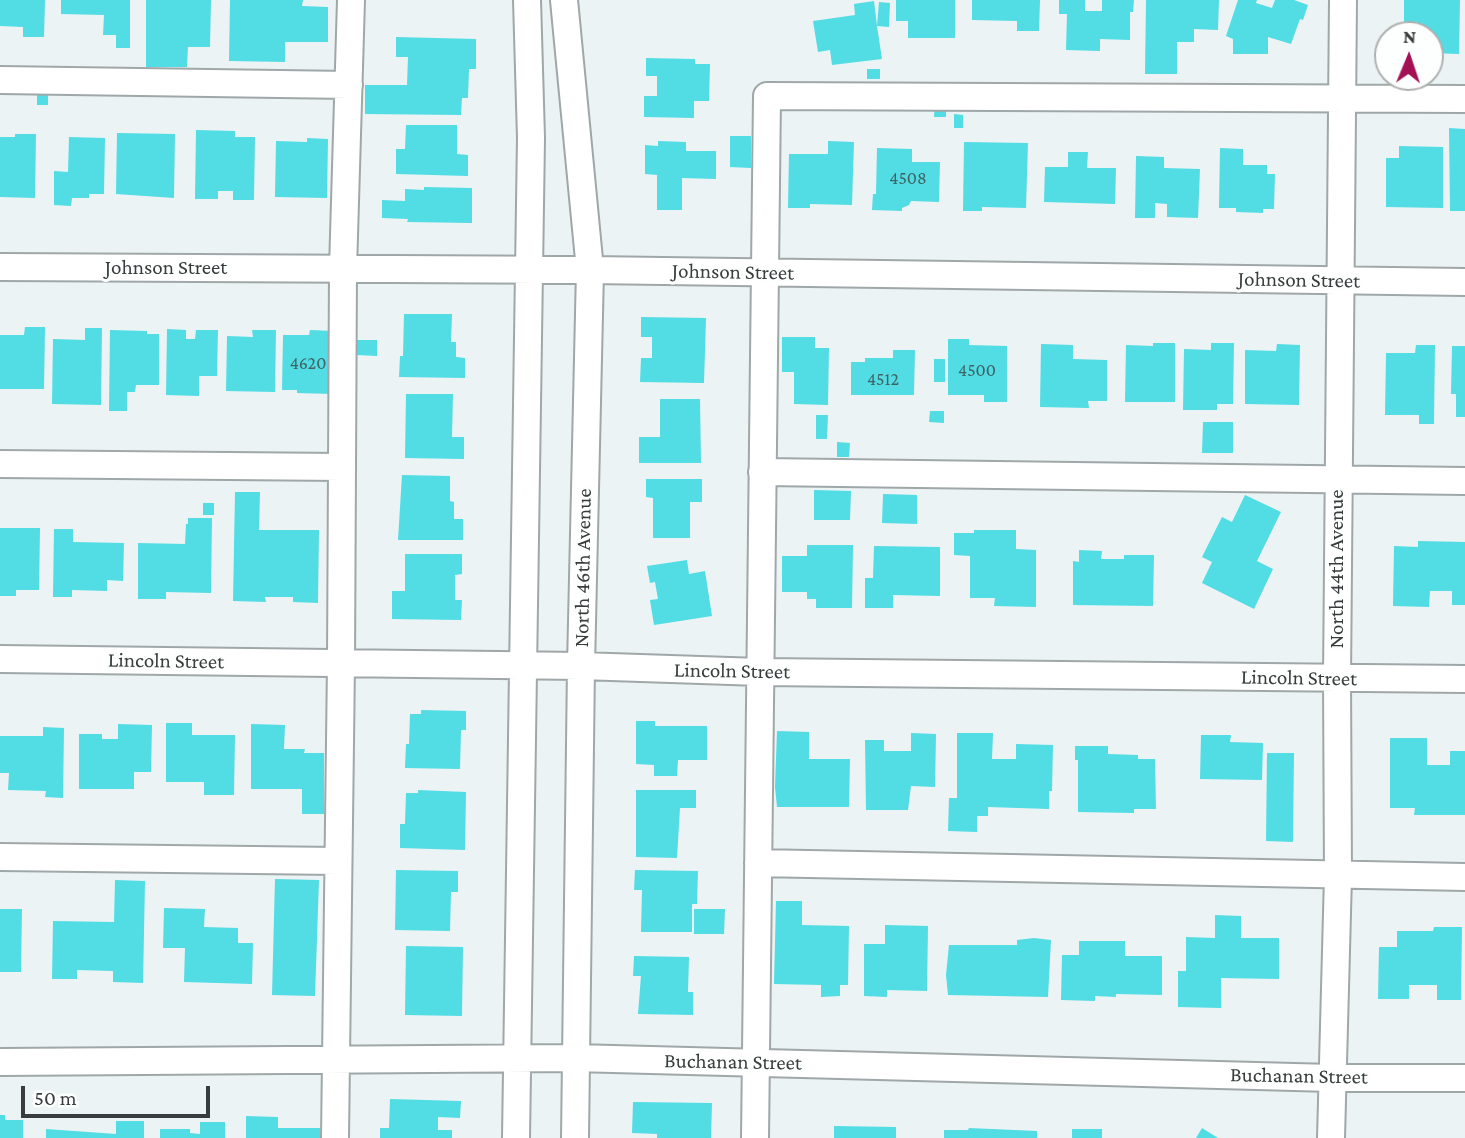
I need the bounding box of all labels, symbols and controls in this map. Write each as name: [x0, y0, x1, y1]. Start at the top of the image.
north arrow: [1374, 21, 1444, 91]
text: N: [1403, 26, 1417, 47]
house number: 4508: [889, 167, 927, 189]
street label: Johnson Street: [105, 255, 227, 281]
street label: Johnson Street: [672, 258, 794, 286]
street label: Johnson Street: [1238, 266, 1360, 294]
house number: 4620: [290, 352, 326, 374]
house number: 4500: [958, 359, 996, 381]
house number: 4512: [867, 368, 899, 390]
street label: North 46th Avenue: [569, 488, 597, 648]
street label: North 44th Avenue: [1324, 489, 1350, 649]
street label: Lincoln Street: [108, 647, 224, 675]
street label: Lincoln Street: [674, 657, 790, 685]
street label: Lincoln Street: [1241, 664, 1357, 692]
street label: Buchanan Street: [664, 1048, 802, 1076]
street label: Buchanan Street: [1230, 1062, 1368, 1090]
scale bar: [24, 1072, 214, 1116]
text: 50 m: [34, 1086, 77, 1110]

